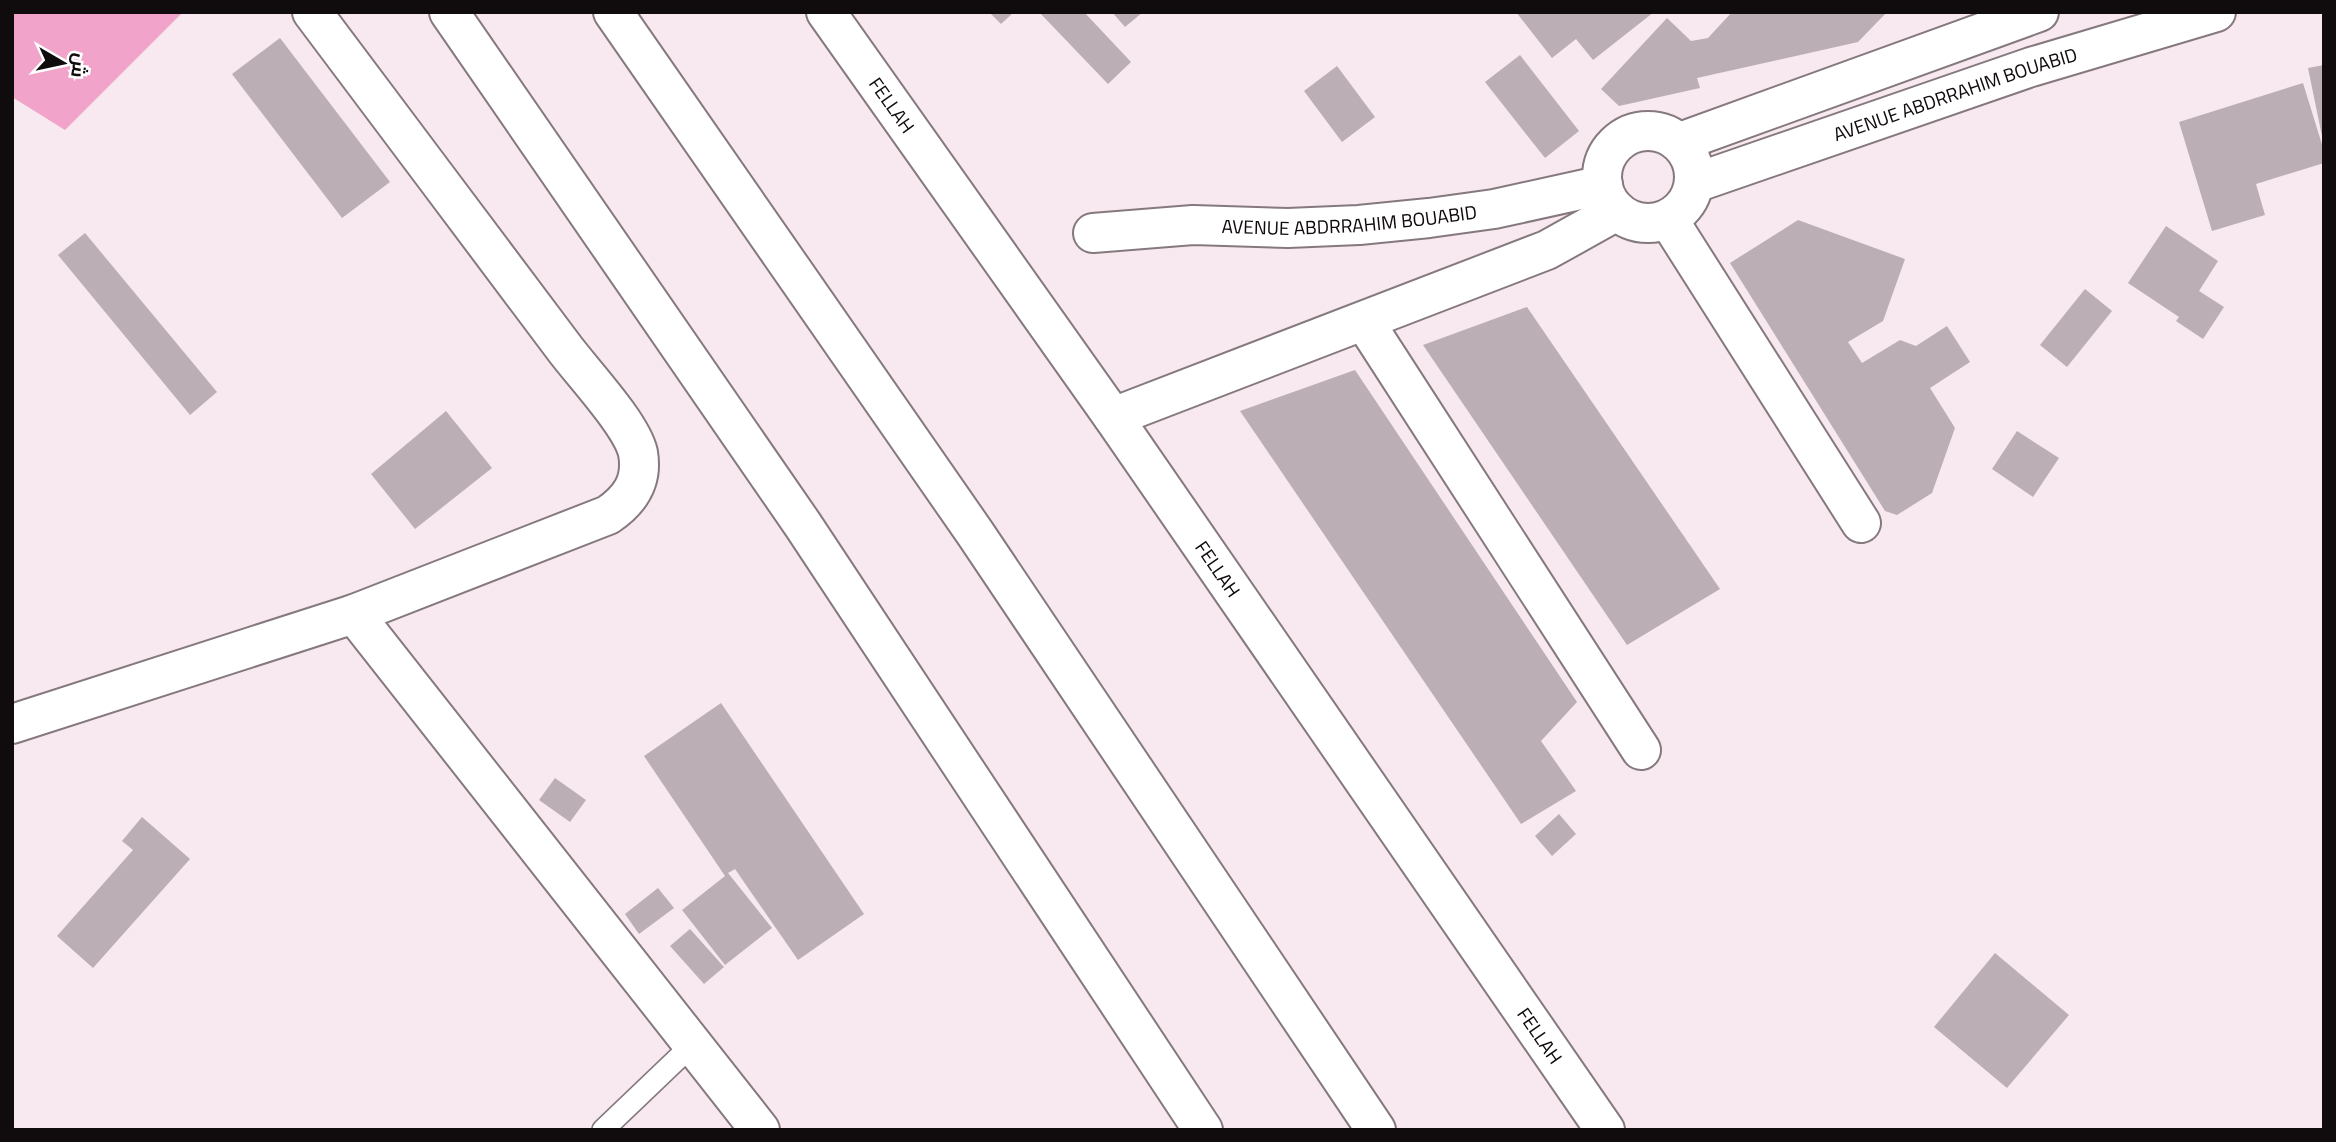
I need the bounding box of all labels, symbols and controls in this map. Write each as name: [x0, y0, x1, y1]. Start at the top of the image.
north arrow: [28, 28, 98, 98]
street label: AVENUE ABDRRAHIM BOUABID: [1828, 36, 2082, 152]
text: ش: [60, 51, 99, 81]
street label: FELLAH: [859, 69, 925, 141]
street label: AVENUE ABDRRAHIM BOUABID: [1221, 194, 1479, 246]
street label: FELLAH: [1185, 533, 1251, 605]
street label: FELLAH: [1507, 1000, 1573, 1072]

